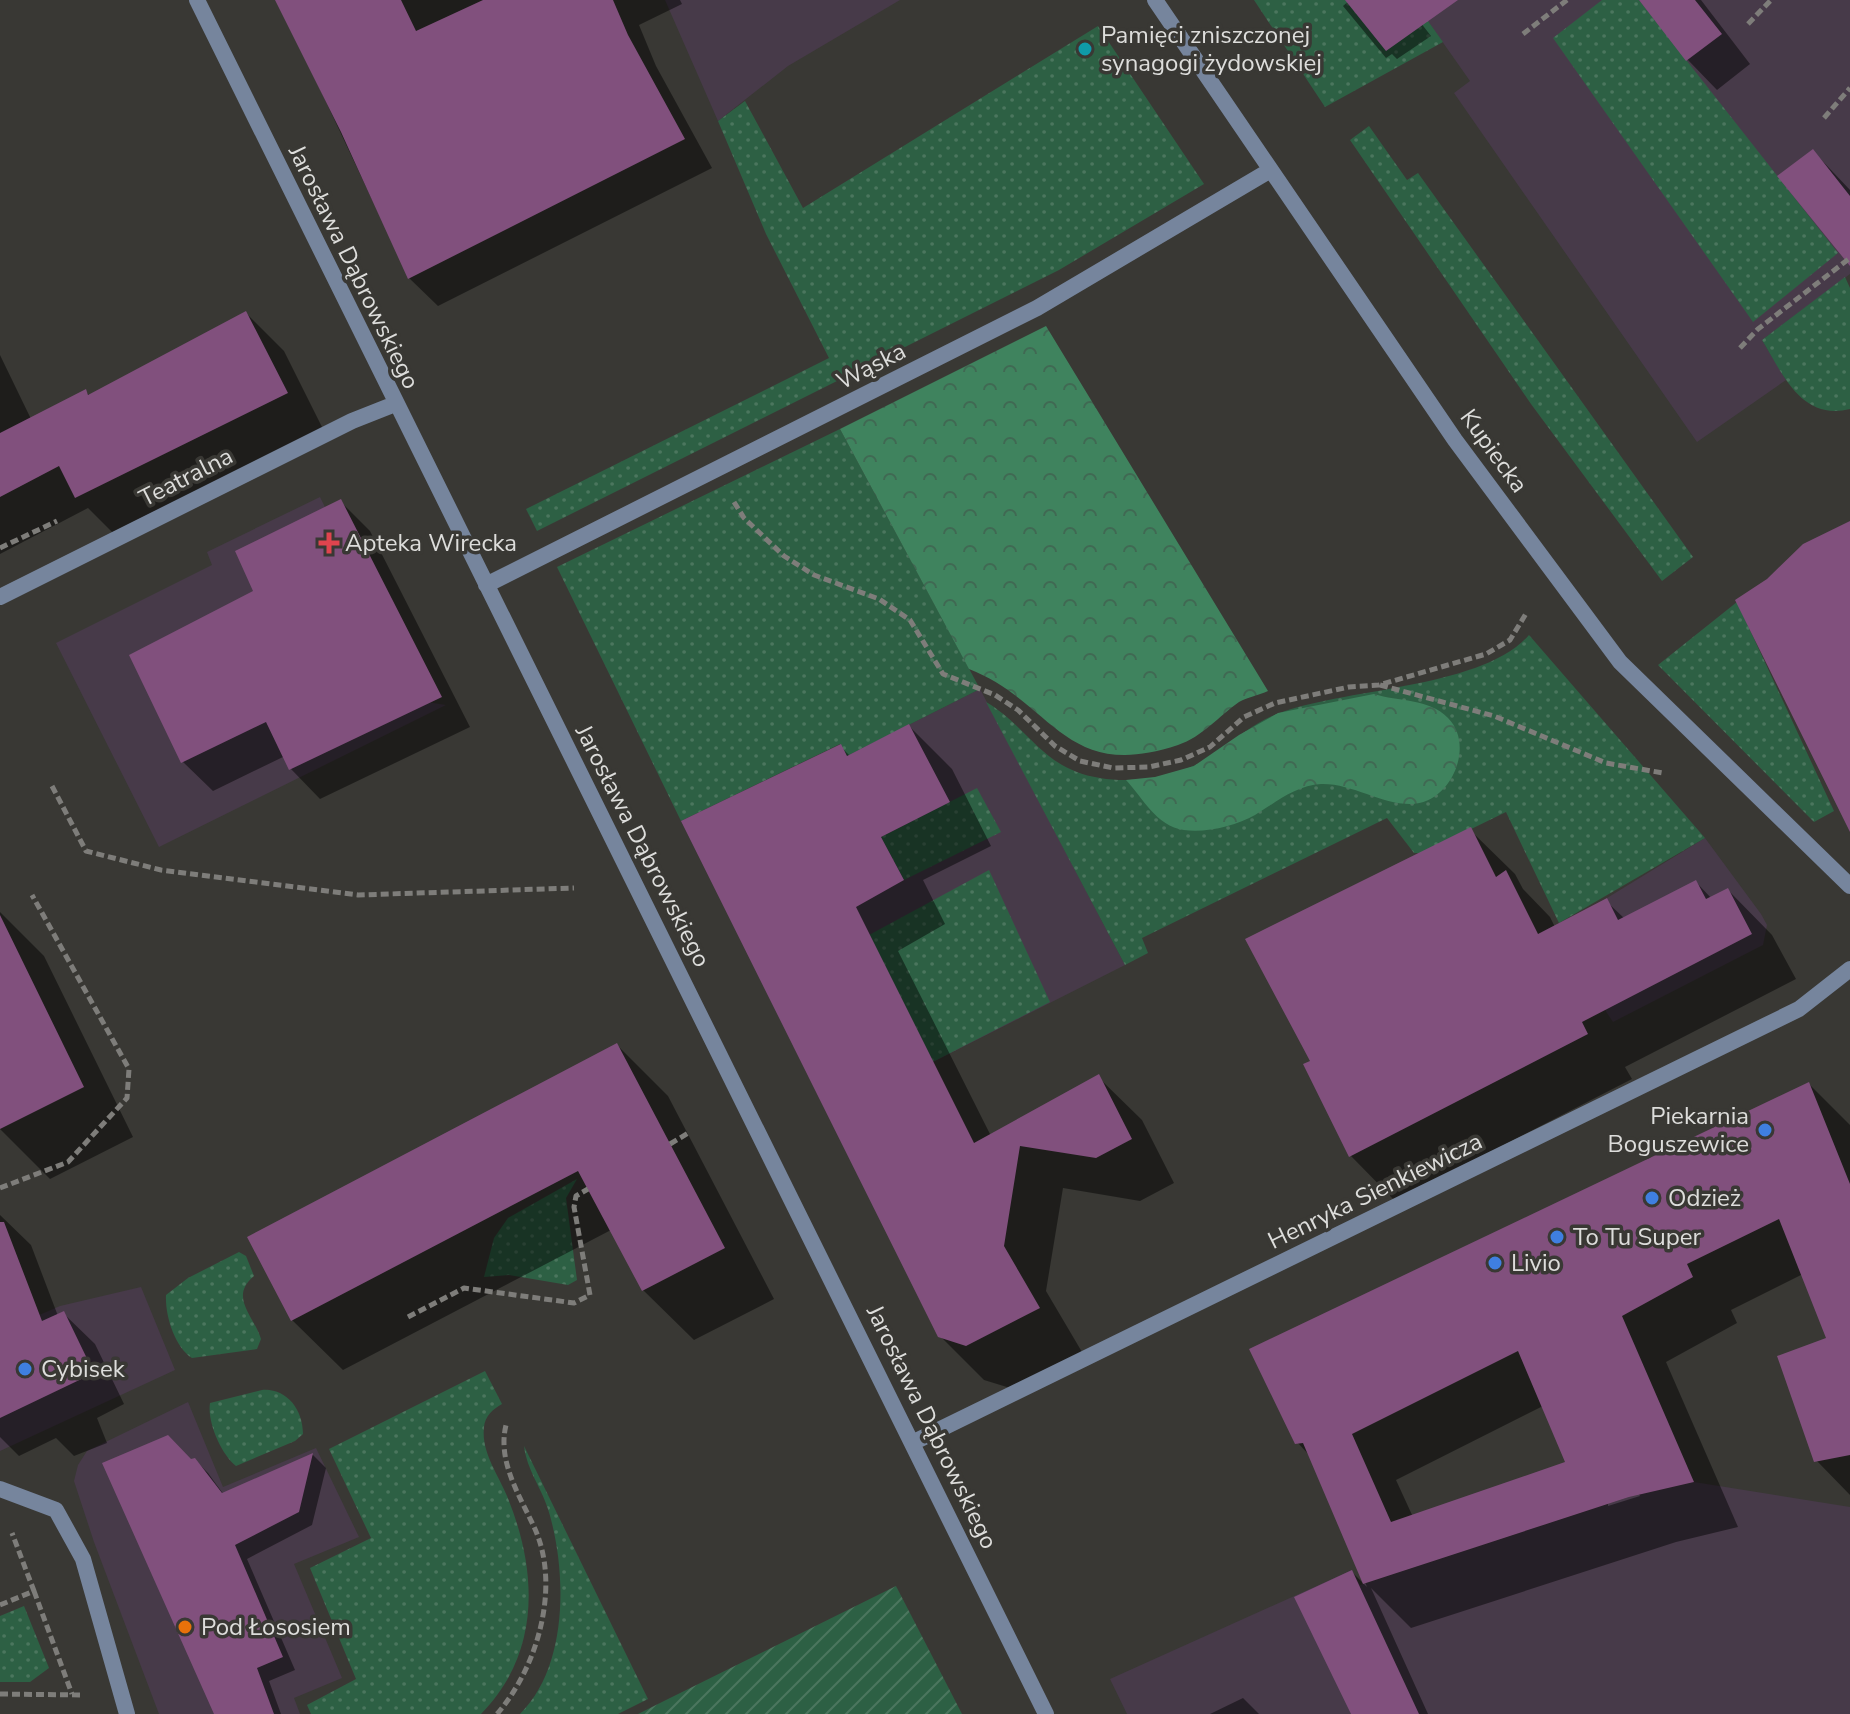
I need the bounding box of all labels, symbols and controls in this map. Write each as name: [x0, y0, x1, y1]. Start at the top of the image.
place label: Pamięci zniszczonej synagogi żydowskiej: [1101, 19, 1322, 79]
marker: Pamięci zniszczonej synagogi żydowskiej: [1076, 40, 1094, 58]
street label: Jarosława Dąbrowskiego: [281, 139, 427, 394]
street label: Wąska: [831, 335, 911, 397]
street label: Kupiecka: [1453, 403, 1535, 499]
street label: Teatralna: [134, 440, 238, 514]
place label: Apteka Wirecka: [345, 527, 517, 559]
marker: Apteka Wirecka: [320, 534, 338, 552]
street label: Jarosława Dąbrowskiego: [568, 719, 718, 973]
place label: Piekarnia Boguszewice: [1608, 1100, 1749, 1160]
marker: Piekarnia Boguszewice: [1756, 1121, 1774, 1139]
street label: Henryka Sienkiewicza: [1263, 1125, 1487, 1257]
place label: Odzież: [1668, 1182, 1741, 1214]
marker: Odzież: [1643, 1189, 1661, 1207]
place label: To Tu Super: [1573, 1221, 1701, 1253]
marker: To Tu Super: [1548, 1228, 1566, 1246]
place label: Livio: [1511, 1247, 1561, 1279]
marker: Livio: [1486, 1254, 1504, 1272]
street label: Jarosława Dąbrowskiego: [859, 1299, 1005, 1554]
place label: Cybisek: [41, 1353, 126, 1385]
marker: Cybisek: [16, 1360, 34, 1378]
place label: Pod Łososiem: [201, 1611, 351, 1643]
marker: Pod Łososiem: [176, 1618, 194, 1636]

